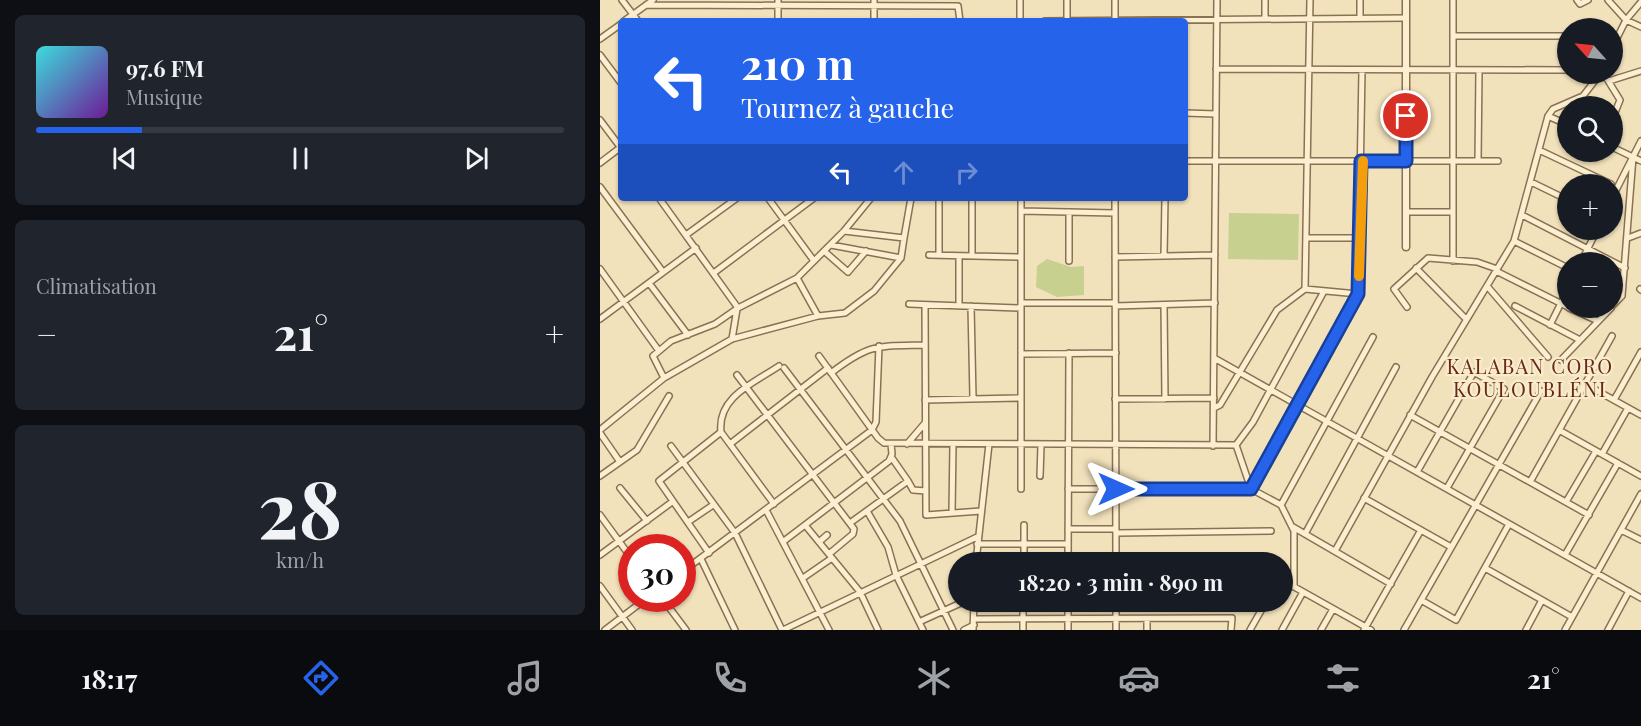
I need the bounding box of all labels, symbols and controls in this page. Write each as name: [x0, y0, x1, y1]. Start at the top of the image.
north arrow: [1557, 18, 1623, 84]
map controls: [1557, 18, 1623, 318]
text: 210 m: [741, 35, 854, 91]
icon: left: [642, 42, 720, 120]
text: 97.6 FM: [126, 53, 204, 83]
text: Musique: [126, 83, 203, 110]
text: Tournez à gauche: [741, 89, 954, 125]
pin: [1380, 90, 1431, 141]
button: search: [1557, 96, 1623, 162]
icon: arrive: [1389, 99, 1422, 132]
icon: previous: [108, 142, 141, 175]
icon: pause: [284, 142, 317, 175]
icon: next: [460, 142, 493, 175]
icon: left: [824, 156, 857, 189]
icon: ahead: [887, 156, 920, 189]
icon: right: [950, 156, 983, 189]
button: +: [1557, 174, 1623, 240]
button: −: [1557, 252, 1623, 318]
text: Climatisation: [36, 272, 157, 299]
text: 21°: [274, 302, 328, 362]
text: −: [36, 311, 57, 355]
text: +: [545, 311, 564, 355]
district label: KALABAN CORO KOULOUBLÉNI: [1446, 352, 1614, 402]
text: 28: [258, 455, 342, 559]
position arrow: [1084, 457, 1148, 521]
speed limit sign: 30: [618, 534, 696, 612]
text: km/h: [276, 546, 324, 573]
text: 18:20 · 3 min · 890 m: [1018, 567, 1223, 597]
icon: directions: [300, 657, 342, 699]
icon: music: [504, 657, 546, 699]
icon: phone: [709, 657, 751, 699]
icon: climate: [913, 657, 955, 699]
icon: car: [1118, 657, 1160, 699]
icon: filters: [1322, 657, 1364, 699]
text: 18:17: [81, 660, 137, 696]
text: 21°: [1527, 660, 1560, 696]

